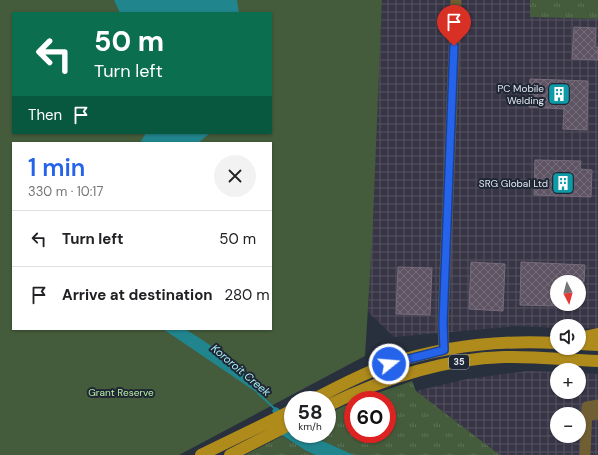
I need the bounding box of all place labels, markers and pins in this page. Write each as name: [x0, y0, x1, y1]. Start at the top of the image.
pin: [437, 5, 471, 46]
building icon: PC Mobile Welding: [546, 81, 572, 107]
place label: PC Mobile Welding: [497, 82, 544, 107]
building icon: SRG Global Ltd: [550, 170, 576, 196]
place label: SRG Global Ltd: [479, 177, 548, 190]

